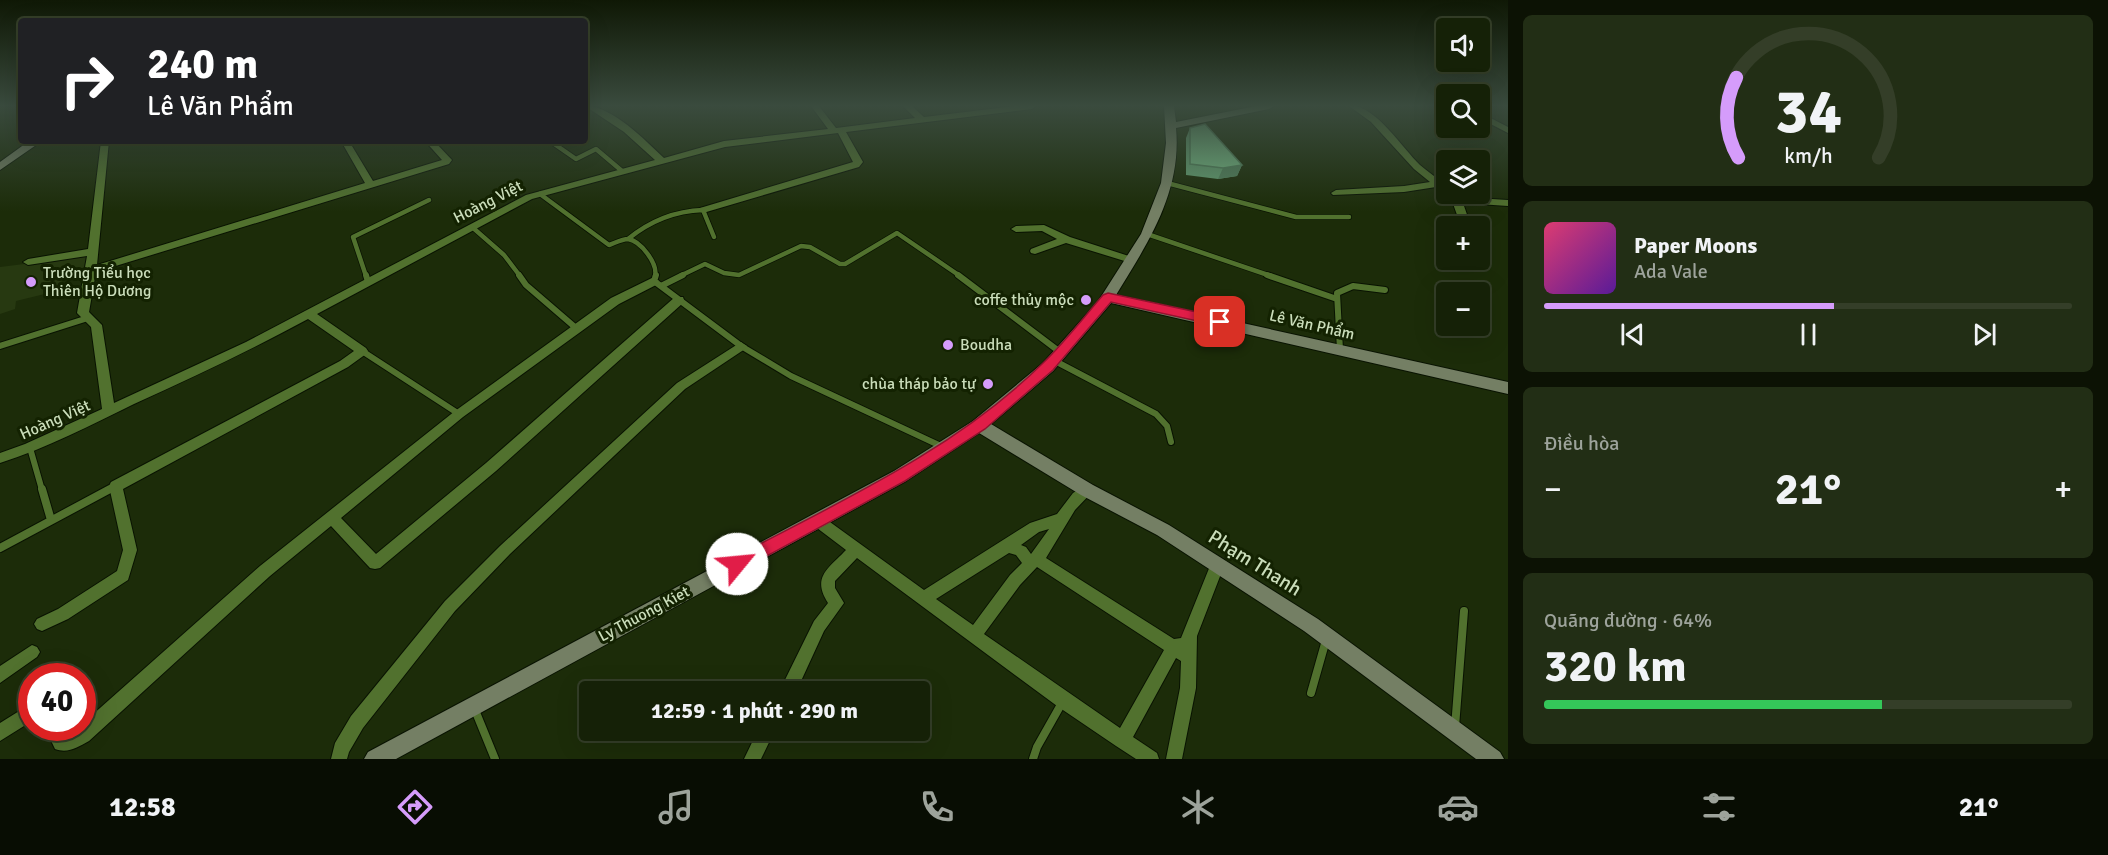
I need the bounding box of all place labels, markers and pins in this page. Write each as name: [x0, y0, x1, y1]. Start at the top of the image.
place label: Trường Tiểu học Thiên Hộ Dương: [43, 263, 152, 301]
marker: Trường Tiểu học Thiên Hộ Dương: [24, 275, 38, 289]
place label: coffe thủy mộc: [974, 290, 1074, 310]
marker: coffe thủy mộc: [1079, 293, 1093, 307]
pin: [1194, 296, 1245, 347]
place label: Boudha: [960, 335, 1012, 355]
marker: Boudha: [941, 338, 955, 352]
place label: chùa tháp bảo tự: [862, 374, 977, 394]
marker: chùa tháp bảo tự: [981, 377, 995, 391]

